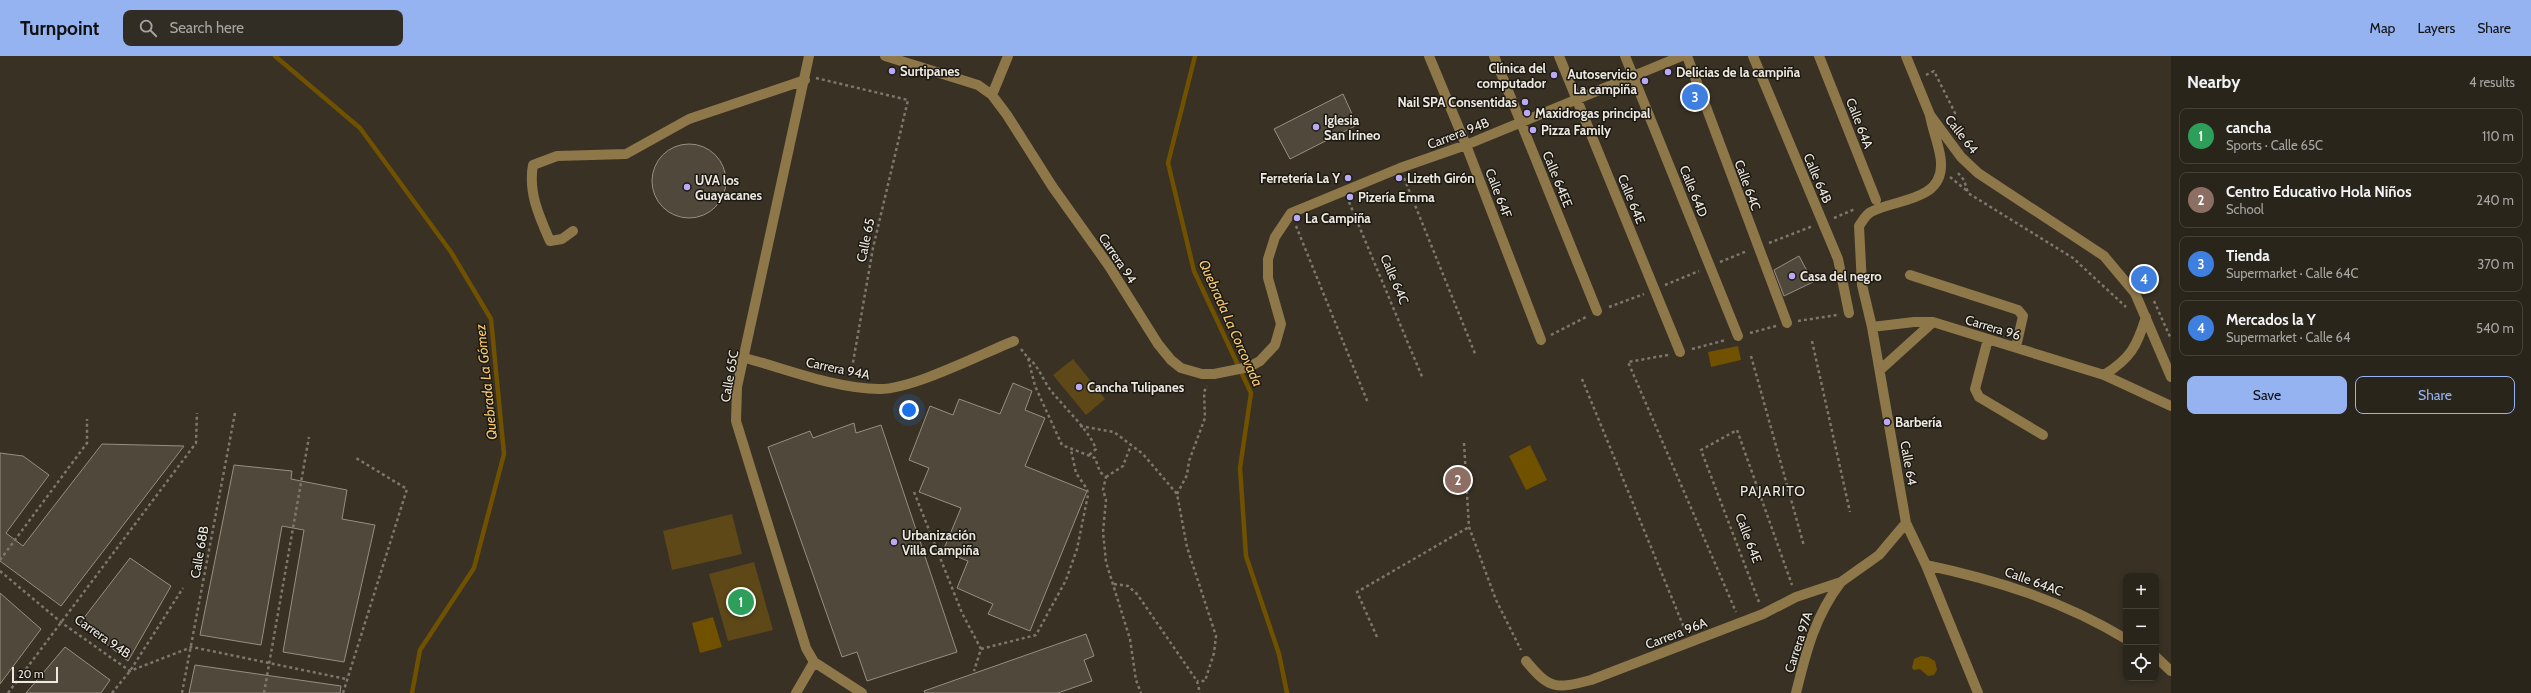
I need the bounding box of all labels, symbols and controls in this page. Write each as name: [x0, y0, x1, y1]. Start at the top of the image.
search box: [123, 10, 403, 46]
text: Turnpoint: [20, 17, 99, 40]
icon: search: [137, 17, 159, 39]
text: Search here: [169, 19, 244, 37]
text: Map: [2370, 19, 2395, 37]
text: Layers: [2417, 19, 2455, 37]
text: Share: [2477, 19, 2511, 37]
place label: Clínica del computador: [1477, 60, 1547, 91]
place label: Surtipanes: [900, 63, 960, 79]
place label: Delicias de la campiña: [1676, 64, 1801, 80]
marker: Surtipanes: [887, 66, 897, 76]
place label: Autoservicio La campiña: [1568, 66, 1638, 97]
marker: Delicias de la campiña: [1663, 67, 1673, 77]
marker: Clínica del computador: [1549, 70, 1559, 80]
text: Nearby: [2187, 72, 2240, 92]
text: 4 results: [2469, 74, 2515, 90]
marker: Autoservicio La campiña: [1640, 76, 1650, 86]
pin: 3: [1682, 82, 1708, 112]
place label: Nail SPA Consentidas: [1398, 94, 1517, 110]
street label: Calle 64A: [1843, 95, 1877, 151]
marker: Nail SPA Consentidas: [1520, 97, 1530, 107]
place label: Maxidrogas principal: [1535, 105, 1651, 121]
marker: Maxidrogas principal: [1522, 108, 1532, 118]
street label: Calle 64: [1942, 111, 1982, 157]
place label: Iglesia San Irineo: [1324, 112, 1381, 143]
street label: Carrera 94B: [1425, 114, 1491, 152]
text: cancha: [2226, 119, 2271, 137]
marker: Iglesia San Irineo: [1311, 122, 1321, 132]
place label: Pizza Family: [1541, 122, 1611, 138]
marker: Pizza Family: [1528, 125, 1538, 135]
text: 1: [2199, 128, 2203, 144]
text: 110 m: [2482, 128, 2514, 144]
text: Sports · Calle 65C: [2226, 137, 2323, 153]
street label: Calle 64EE: [1539, 149, 1577, 209]
street label: Calle 64B: [1800, 151, 1836, 206]
street label: Calle 64C: [1731, 157, 1765, 213]
street label: Calle 64D: [1676, 163, 1712, 219]
street label: Calle 64F: [1482, 166, 1516, 220]
place label: Ferretería La Y: [1260, 170, 1340, 186]
place label: Lizeth Girón: [1407, 170, 1474, 186]
place label: UVA los Guayacanes: [695, 172, 763, 203]
street label: Calle 64E: [1615, 172, 1649, 226]
marker: Ferretería La Y: [1343, 173, 1353, 183]
marker: Lizeth Girón: [1394, 173, 1404, 183]
marker: UVA los Guayacanes: [682, 182, 692, 192]
text: Centro Educativo Hola Niños: [2226, 183, 2412, 201]
place label: Pizería Emma: [1358, 189, 1435, 205]
marker: Pizería Emma: [1345, 192, 1355, 202]
text: 2: [2198, 192, 2204, 208]
text: 240 m: [2476, 192, 2514, 208]
text: School: [2226, 201, 2264, 217]
place label: La Campiña: [1305, 210, 1371, 226]
marker: La Campiña: [1292, 213, 1302, 223]
street label: Calle 65: [853, 217, 877, 263]
street label: Carrera 94: [1095, 230, 1141, 287]
text: Tienda: [2226, 247, 2270, 265]
street label: Calle 64C: [1377, 252, 1413, 306]
text: 3: [2197, 256, 2205, 272]
text: 370 m: [2477, 256, 2514, 272]
water label: Quebrada La Corcovada: [1195, 257, 1267, 389]
pin: 4: [2131, 264, 2157, 294]
text: Supermarket · Calle 64C: [2226, 265, 2358, 281]
place label: Casa del negro: [1800, 268, 1882, 284]
marker: Casa del negro: [1787, 271, 1797, 281]
street label: Carrera 96: [1963, 311, 2023, 343]
text: Mercados la Y: [2226, 311, 2316, 329]
text: 4: [2197, 320, 2205, 336]
text: 540 m: [2476, 320, 2514, 336]
water label: Quebrada La Gómez: [471, 322, 501, 441]
text: Supermarket · Calle 64: [2226, 329, 2350, 345]
street label: Calle 65C: [717, 349, 741, 403]
street label: Carrera 94A: [805, 353, 871, 383]
button: Save: [2187, 376, 2347, 414]
button: Share: [2355, 376, 2515, 414]
place label: Cancha Tulipanes: [1087, 379, 1185, 395]
marker: Cancha Tulipanes: [1074, 382, 1084, 392]
your location: [899, 400, 919, 420]
place label: Barbería: [1895, 414, 1942, 430]
marker: Barbería: [1882, 417, 1892, 427]
street label: Calle 64: [1897, 440, 1921, 487]
pin: 2: [1445, 465, 1471, 495]
district label: PAJARITO: [1740, 482, 1806, 500]
street label: Calle 64E: [1732, 511, 1766, 565]
street label: Calle 68B: [187, 524, 212, 579]
place label: Urbanización Villa Campiña: [902, 527, 980, 558]
marker: Urbanización Villa Campiña: [889, 537, 899, 547]
street label: Calle 64AC: [2003, 563, 2065, 599]
map controls: [2123, 573, 2159, 681]
button: +: [2123, 573, 2159, 609]
pin: 1: [728, 587, 754, 617]
street label: Carrera 97A: [1781, 609, 1815, 675]
button: −: [2123, 609, 2159, 645]
street label: Carrera 94B: [72, 611, 134, 661]
street label: Carrera 96A: [1643, 614, 1709, 652]
button: locate: [2123, 645, 2159, 681]
scale bar: [12, 665, 58, 684]
text: 20 m: [18, 667, 44, 681]

